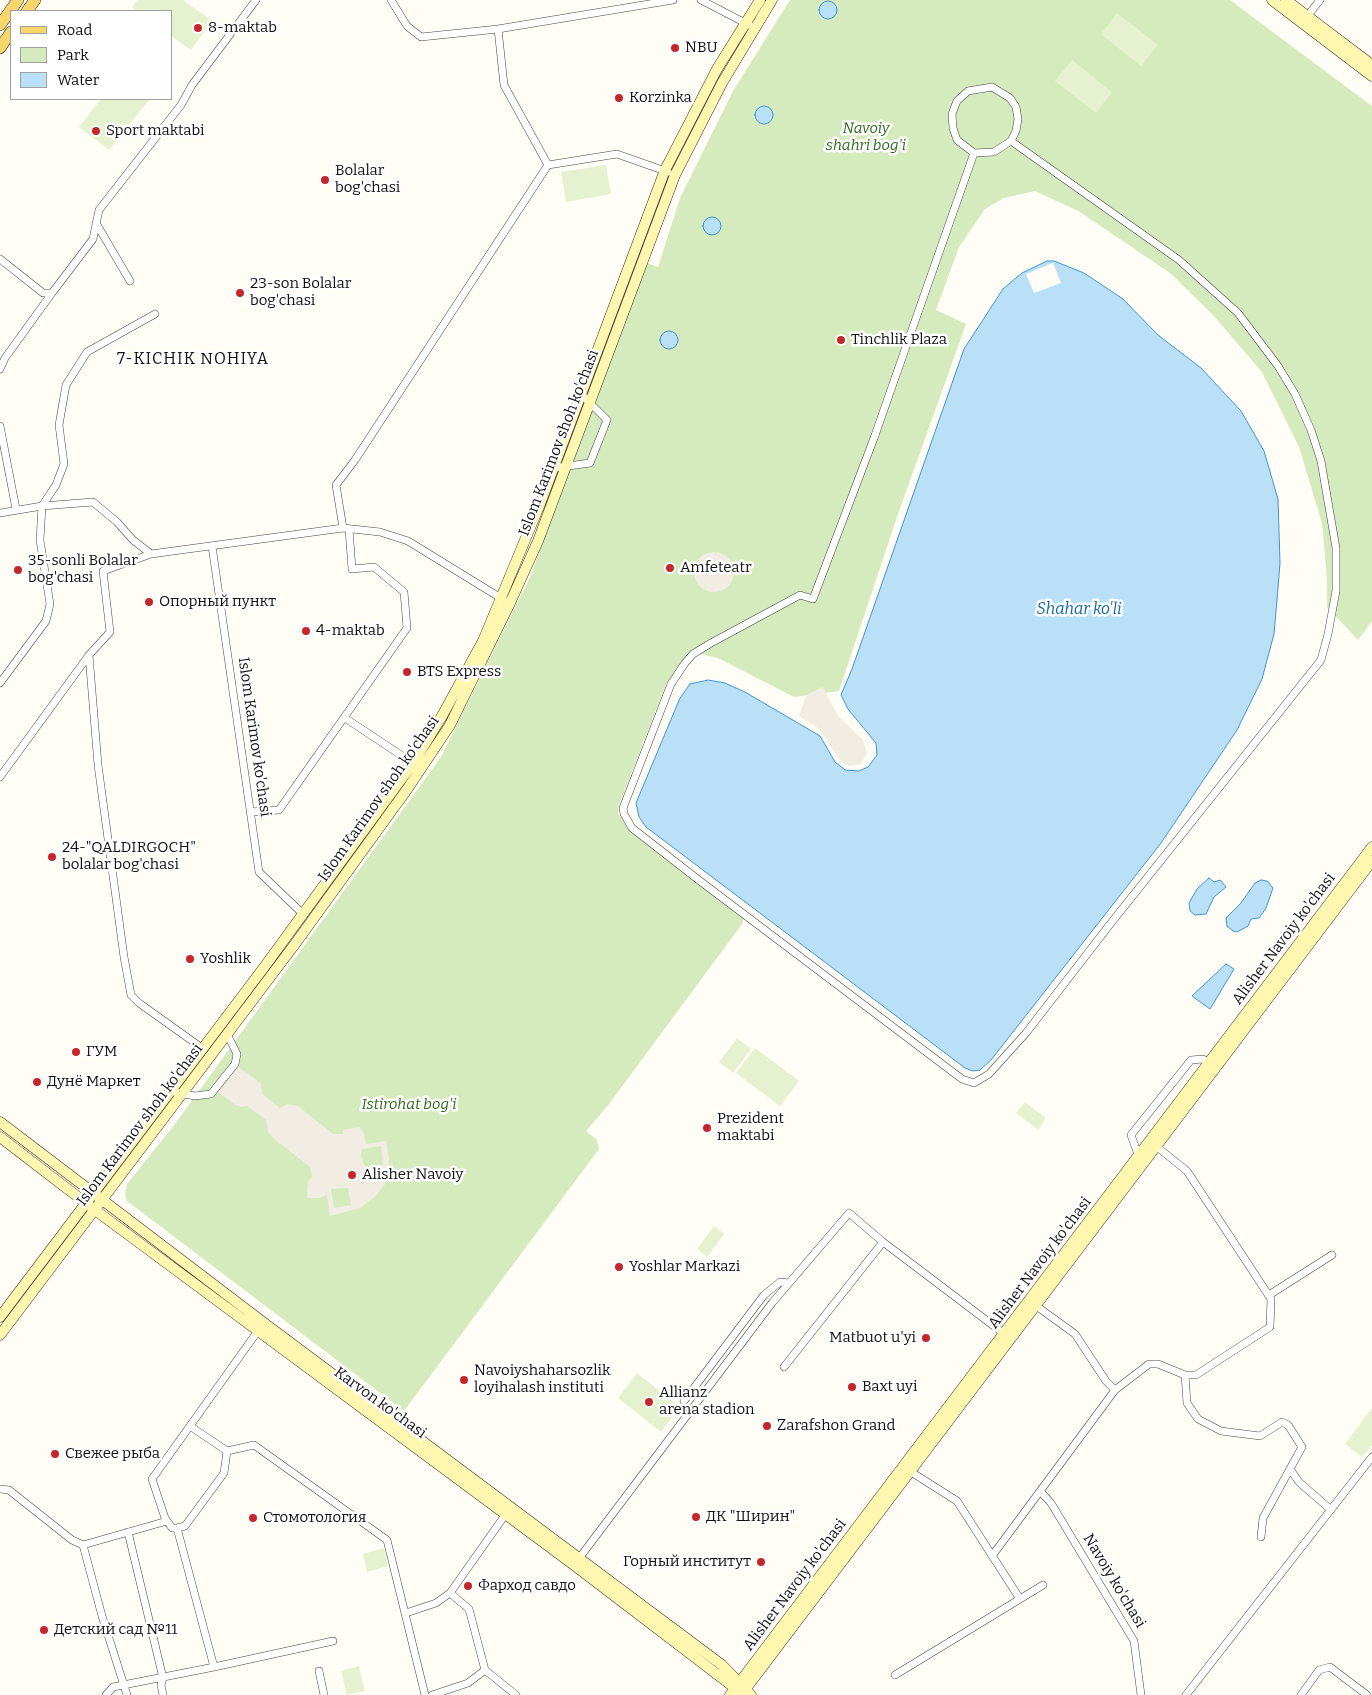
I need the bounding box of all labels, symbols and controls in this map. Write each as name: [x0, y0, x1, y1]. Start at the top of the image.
legend: [10, 10, 172, 100]
place label: 8-maktab: [208, 19, 277, 37]
text: Road: [57, 21, 92, 39]
marker: 8-maktab: [192, 22, 204, 34]
place label: NBU: [685, 39, 718, 57]
marker: NBU: [669, 42, 681, 54]
text: Park: [57, 46, 89, 64]
text: Water: [57, 71, 99, 89]
place label: Korzinka: [629, 89, 692, 107]
marker: Korzinka: [613, 92, 625, 104]
park label: Navoiy shahri bog'i: [826, 120, 906, 155]
place label: Sport maktabi: [106, 122, 205, 140]
marker: Sport maktabi: [90, 125, 102, 137]
place label: Bolalar bog'chasi: [335, 162, 400, 197]
marker: Bolalar bog'chasi: [319, 174, 331, 186]
place label: 23-son Bolalar bog'chasi: [250, 275, 351, 310]
marker: 23-son Bolalar bog'chasi: [234, 287, 246, 299]
place label: Tinchlik Plaza: [851, 331, 947, 349]
marker: Tinchlik Plaza: [835, 334, 847, 346]
street label: Islom Karimov shoh ko'chasi: [515, 347, 603, 539]
district label: 7-KICHIK NOHIYA: [115, 350, 271, 370]
place label: 35-sonli Bolalar bog'chasi: [28, 552, 138, 587]
place label: Amfeteatr: [680, 559, 752, 577]
marker: Amfeteatr: [664, 562, 676, 574]
marker: 35-sonli Bolalar bog'chasi: [12, 564, 24, 576]
place label: Опорный пункт: [159, 593, 276, 611]
marker: Опорный пункт: [143, 596, 155, 608]
water label: Shahar ko'li: [1036, 600, 1122, 620]
place label: 4-maktab: [316, 622, 385, 640]
marker: 4-maktab: [300, 625, 312, 637]
street label: Islom Karimov ko'chasi: [234, 656, 274, 818]
place label: BTS Express: [417, 663, 501, 681]
marker: BTS Express: [401, 666, 413, 678]
street label: Islom Karimov shoh ko'chasi: [315, 713, 443, 885]
place label: 24-"QALDIRGOCH" bolalar bog'chasi: [62, 839, 196, 874]
marker: 24-"QALDIRGOCH" bolalar bog'chasi: [46, 851, 58, 863]
street label: Alisher Navoiy ko'chasi: [1229, 870, 1339, 1008]
place label: Yoshlik: [200, 950, 251, 968]
marker: Yoshlik: [184, 953, 196, 965]
street label: Islom Karimov shoh ko'chasi: [73, 1040, 207, 1210]
place label: ГУМ: [86, 1043, 117, 1061]
marker: ГУМ: [70, 1046, 82, 1058]
place label: Дунё Маркет: [47, 1073, 140, 1091]
marker: Дунё Маркет: [31, 1076, 43, 1088]
park label: Istirohat bog'i: [361, 1096, 457, 1114]
place label: Prezident maktabi: [717, 1110, 784, 1145]
marker: Prezident maktabi: [701, 1122, 713, 1134]
place label: Alisher Navoiy: [362, 1166, 463, 1184]
marker: Alisher Navoiy: [346, 1169, 358, 1181]
street label: Alisher Navoiy ko'chasi: [985, 1194, 1095, 1332]
place label: Yoshlar Markazi: [629, 1258, 740, 1276]
marker: Yoshlar Markazi: [613, 1261, 625, 1273]
place label: Matbuot u'yi: [829, 1329, 916, 1347]
marker: Matbuot u'yi: [920, 1332, 932, 1344]
place label: Navoiyshaharsozlik loyihalash instituti: [474, 1362, 610, 1397]
street label: Karvon ko'chasi: [330, 1364, 430, 1442]
marker: Navoiyshaharsozlik loyihalash instituti: [458, 1374, 470, 1386]
place label: Baxt uyi: [862, 1378, 917, 1396]
marker: Baxt uyi: [846, 1381, 858, 1393]
place label: Allianz arena stadion: [659, 1384, 755, 1419]
marker: Allianz arena stadion: [643, 1396, 655, 1408]
place label: Zarafshon Grand: [777, 1417, 895, 1435]
marker: Zarafshon Grand: [761, 1420, 773, 1432]
place label: Свежее рыба: [65, 1445, 160, 1463]
marker: Свежее рыба: [49, 1448, 61, 1460]
place label: ДК "Ширин": [706, 1508, 795, 1526]
place label: Стомотология: [263, 1509, 366, 1527]
marker: ДК "Ширин": [690, 1511, 702, 1523]
marker: Стомотология: [247, 1512, 259, 1524]
street label: Alisher Navoiy ko'chasi: [740, 1516, 850, 1654]
street label: Navoiy ko'chasi: [1079, 1531, 1149, 1631]
place label: Горный институт: [623, 1553, 751, 1571]
marker: Горный институт: [755, 1556, 767, 1568]
place label: Фарход савдо: [478, 1577, 576, 1595]
marker: Фарход савдо: [462, 1580, 474, 1592]
place label: Детский сад №11: [54, 1621, 177, 1639]
marker: Детский сад №11: [38, 1624, 50, 1636]

